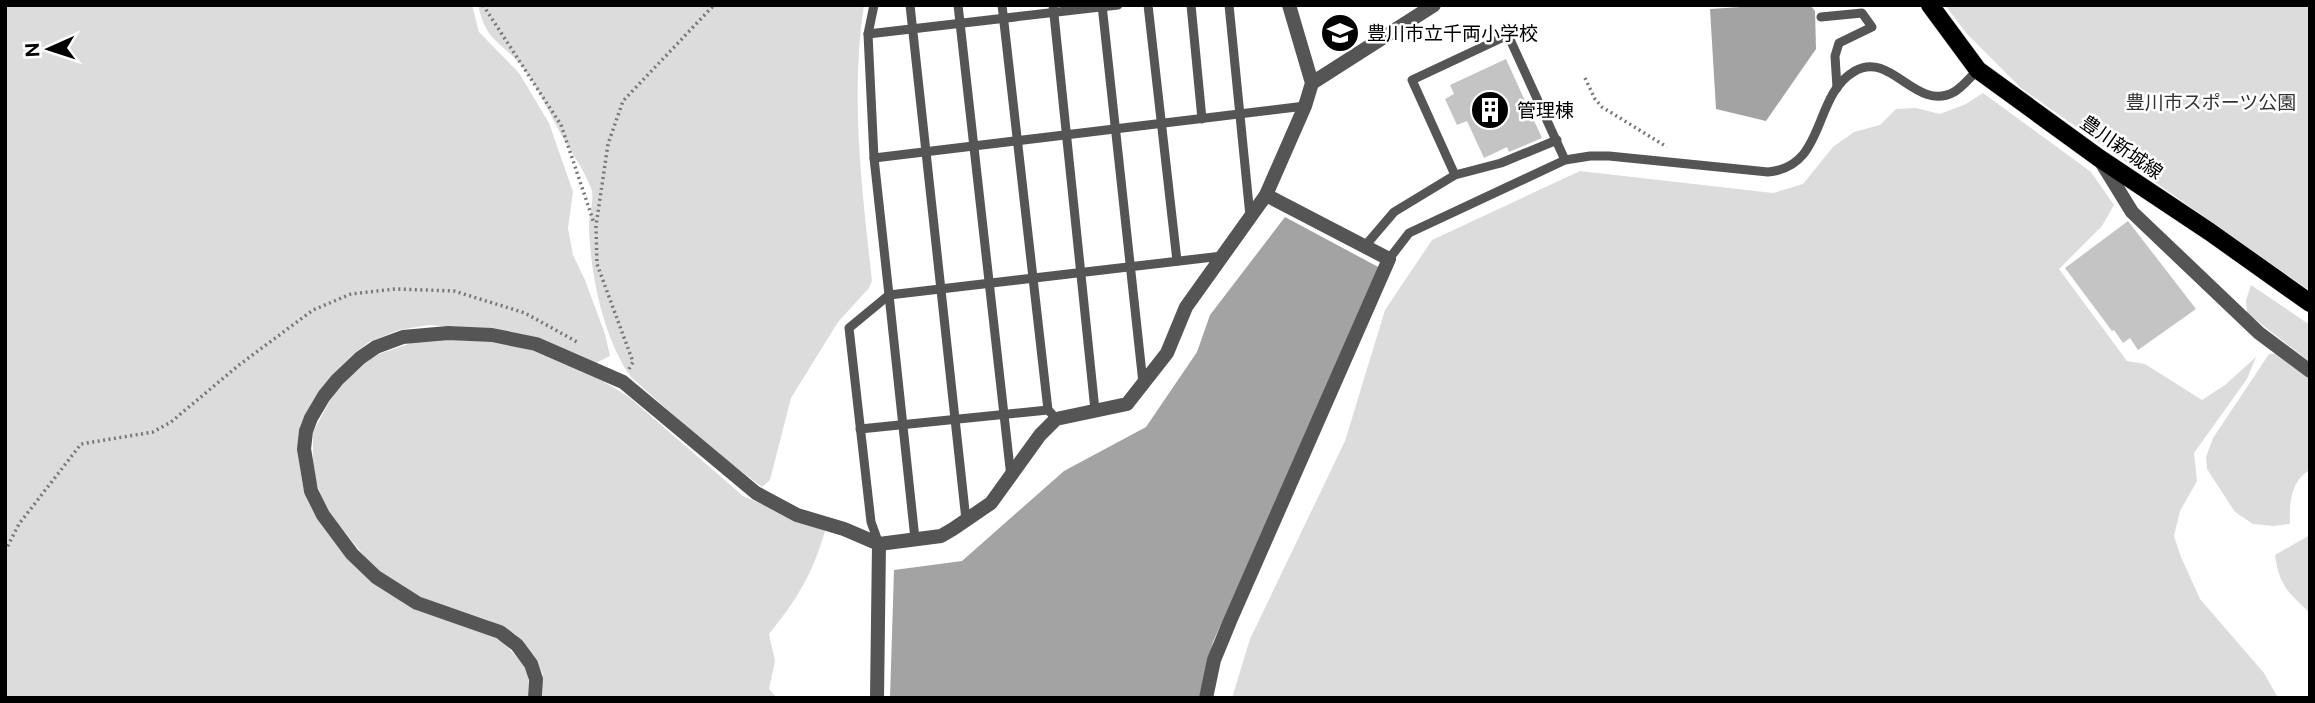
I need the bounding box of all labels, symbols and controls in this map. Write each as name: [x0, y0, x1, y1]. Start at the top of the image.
school or university icon: 豊川市立千両小学校: [1319, 12, 1361, 54]
north arrow: [14, 14, 84, 84]
place label: 豊川市立千両小学校: [1367, 22, 1538, 44]
text: N: [21, 42, 43, 58]
building icon: 管理棟: [1469, 89, 1511, 131]
park label: 豊川市スポーツ公園: [2126, 91, 2296, 113]
place label: 管理棟: [1517, 99, 1574, 121]
street label: 豊川新城線: [2077, 111, 2167, 183]

